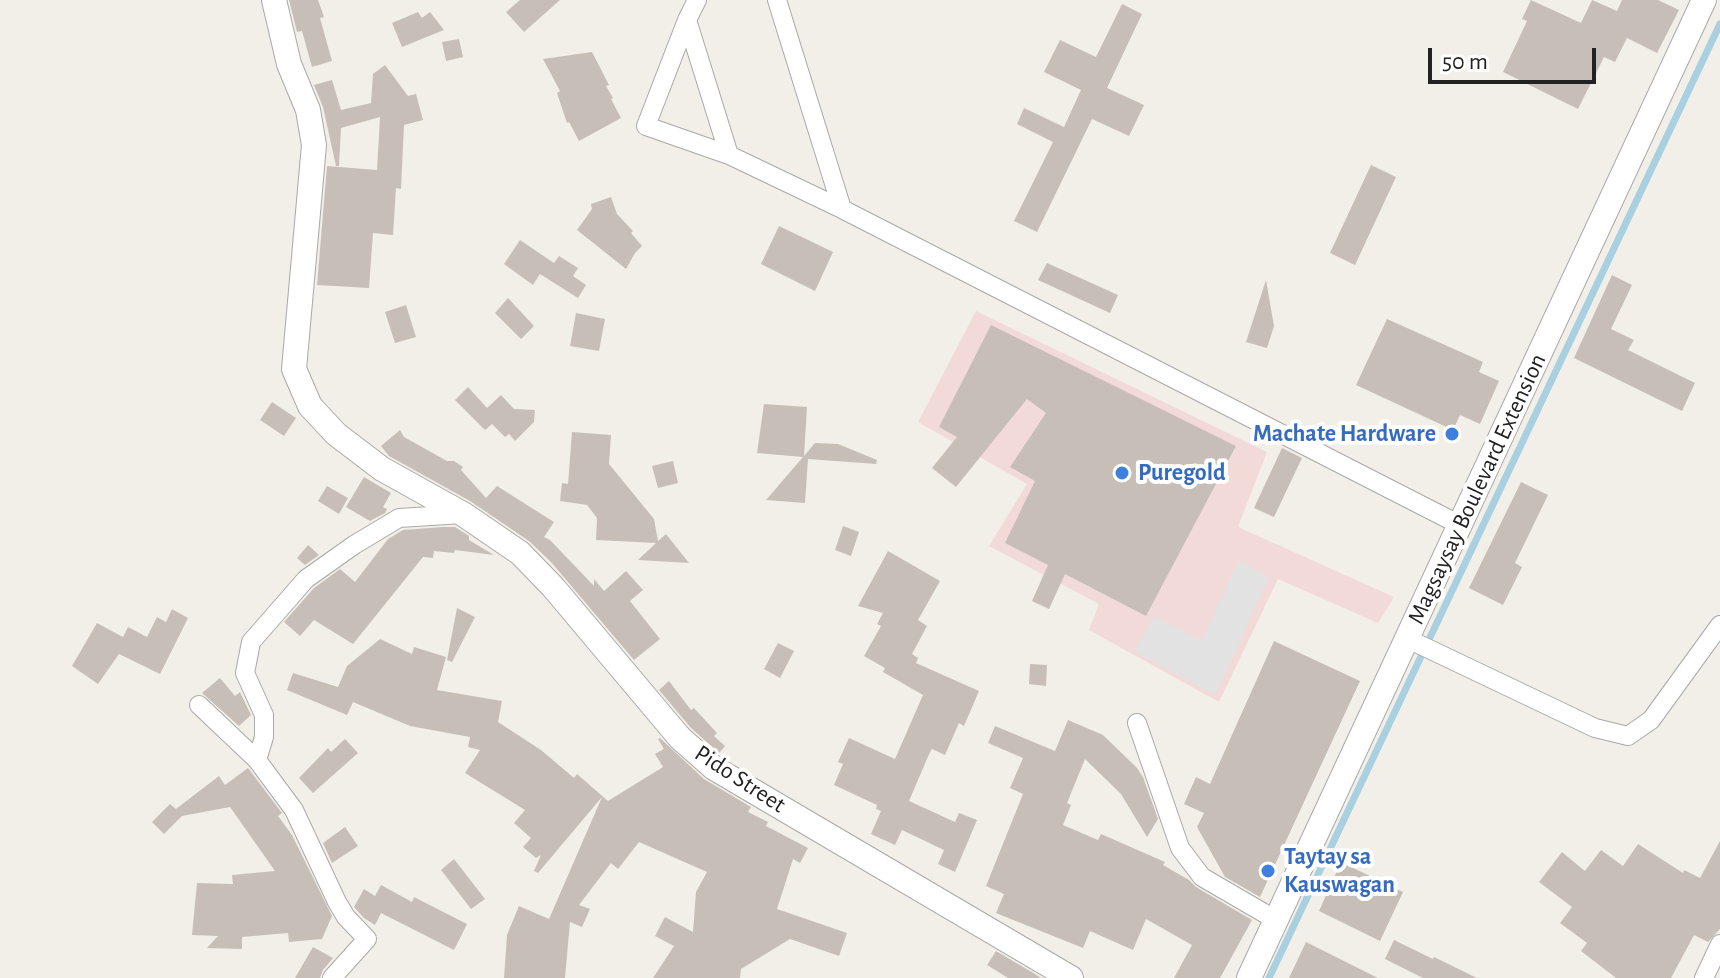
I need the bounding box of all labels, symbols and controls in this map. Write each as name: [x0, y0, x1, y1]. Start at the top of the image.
scale bar: [1432, 32, 1600, 82]
text: 50 m: [1442, 50, 1488, 74]
street label: Magsaysay Boulevard Extension: [1402, 349, 1552, 629]
place label: Machate Hardware: [1253, 420, 1436, 448]
marker: Machate Hardware: [1443, 425, 1461, 443]
place label: Puregold: [1138, 459, 1226, 487]
marker: Puregold: [1113, 464, 1131, 482]
street label: Pido Street: [689, 739, 791, 819]
place label: Taytay sa Kauswagan: [1284, 843, 1395, 899]
marker: Taytay sa Kauswagan: [1259, 862, 1277, 880]

